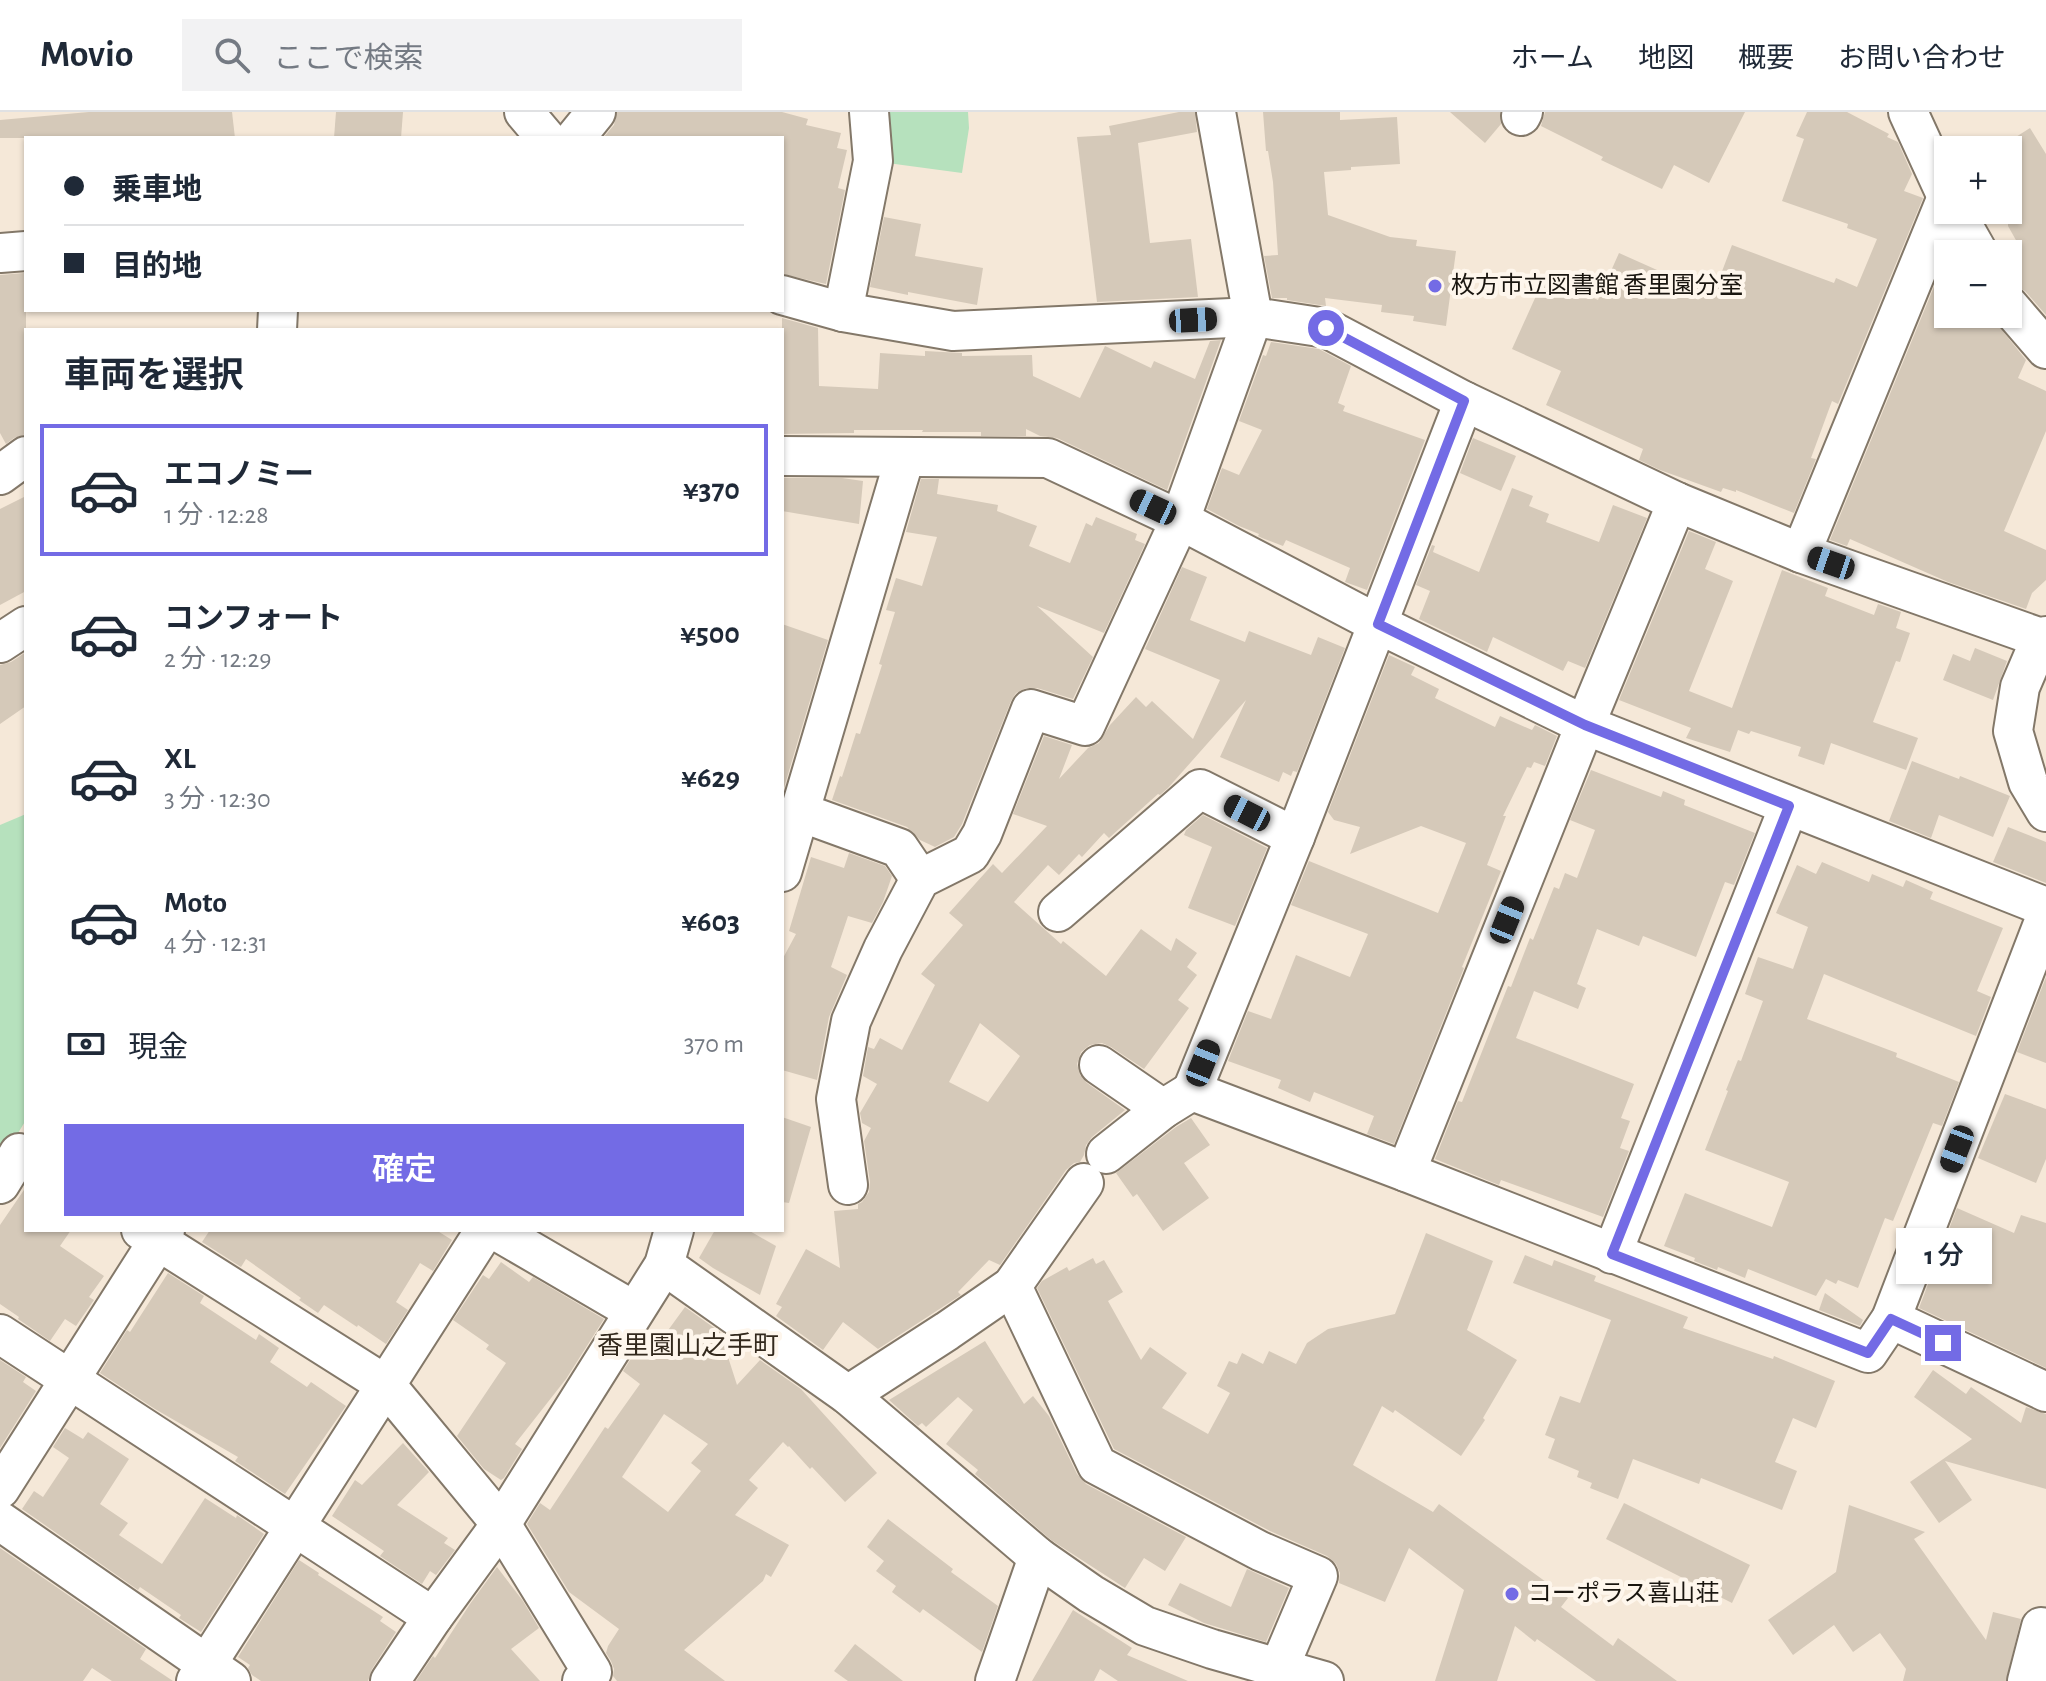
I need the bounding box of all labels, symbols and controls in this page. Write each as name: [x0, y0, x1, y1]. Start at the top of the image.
search box: [182, 19, 742, 91]
icon: search: [210, 33, 254, 77]
text: Movio: [40, 36, 134, 74]
text: ここで検索: [274, 44, 424, 74]
text: ホーム: [1511, 45, 1594, 73]
text: 地図: [1638, 45, 1694, 73]
text: 概要: [1738, 45, 1794, 73]
text: お問い合わせ: [1838, 45, 2006, 73]
map controls: [1934, 136, 2022, 328]
button: +: [1934, 136, 2022, 224]
text: 乗車地: [112, 175, 202, 205]
button: −: [1934, 240, 2022, 328]
text: 目的地: [112, 252, 202, 282]
place label: 枚方市立図書館 香里園分室: [1451, 272, 1743, 298]
marker: 枚方市立図書館 香里園分室: [1426, 277, 1444, 295]
car: [1168, 307, 1218, 333]
route start: [1308, 310, 1344, 346]
text: 車両を選択: [64, 358, 244, 394]
icon: car: [68, 454, 140, 526]
text: エコノミー: [164, 460, 314, 490]
text: ¥370: [683, 475, 740, 505]
car: [1126, 486, 1180, 528]
text: 1 分 · 12:28: [164, 502, 269, 528]
car: [1804, 544, 1858, 582]
icon: car: [68, 598, 140, 670]
text: コンフォート: [164, 604, 343, 634]
text: ¥500: [680, 619, 740, 649]
text: 2 分 · 12:29: [164, 646, 271, 672]
icon: car: [68, 742, 140, 814]
text: XL: [164, 744, 196, 774]
text: ¥629: [681, 763, 740, 793]
text: 3 分 · 12:30: [164, 786, 271, 812]
car: [1220, 791, 1274, 835]
icon: car: [68, 886, 140, 958]
text: Moto: [164, 888, 227, 918]
car: [1487, 893, 1527, 947]
text: ¥603: [681, 907, 740, 937]
text: 4 分 · 12:31: [164, 930, 268, 956]
icon: cash: [64, 1022, 108, 1066]
text: 370 m: [684, 1031, 744, 1057]
text: 現金: [128, 1033, 188, 1063]
car: [1183, 1036, 1223, 1090]
car: [1937, 1122, 1977, 1176]
button: 確定: [64, 1124, 744, 1216]
callout: 1 分: [1895, 1227, 1991, 1283]
text: 1 分: [1924, 1243, 1964, 1269]
route end: [1925, 1325, 1961, 1361]
district label: 香里園山之手町: [597, 1332, 779, 1359]
place label: コーポラス喜山荘: [1528, 1580, 1720, 1606]
marker: コーポラス喜山荘: [1503, 1585, 1521, 1603]

